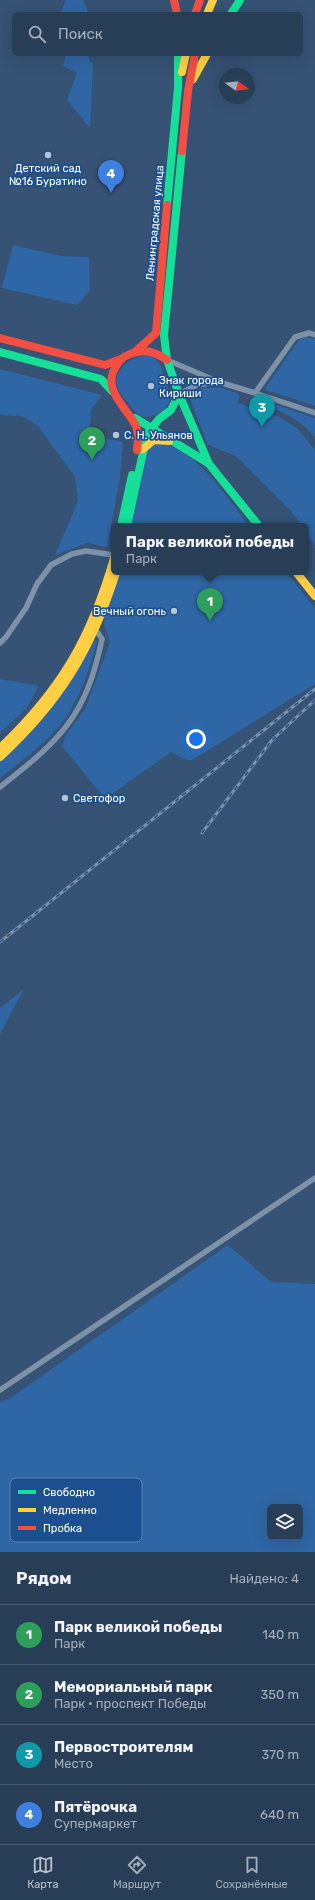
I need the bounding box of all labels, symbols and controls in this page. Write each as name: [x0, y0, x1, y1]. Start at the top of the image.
search box: [12, 12, 303, 56]
icon: search: [26, 23, 48, 45]
text: Поиск: [58, 25, 103, 43]
north arrow: [219, 68, 255, 104]
marker: Детский сад №16 Буратино: [43, 150, 53, 160]
pin: 4: [98, 160, 124, 193]
place label: Детский сад №16 Буратино: [9, 162, 87, 188]
street label: Ленинградская улица: [143, 164, 167, 282]
place label: Знак города Кириши: [159, 374, 224, 400]
marker: Знак города Кириши: [146, 381, 156, 391]
pin: 3: [249, 394, 275, 427]
pin: 2: [79, 427, 105, 460]
place label: С. Н. Ульянов: [124, 429, 193, 442]
marker: С. Н. Ульянов: [111, 430, 121, 440]
popup: [111, 523, 309, 575]
text: Парк великой победы: [126, 533, 294, 551]
text: Парк: [126, 551, 157, 566]
pin: 1: [197, 588, 223, 621]
place label: Вечный огонь: [93, 605, 166, 618]
marker: Вечный огонь: [169, 606, 179, 616]
your location: [186, 729, 206, 749]
place label: Светофор: [73, 792, 125, 805]
marker: Светофор: [60, 793, 70, 803]
legend: [10, 1478, 142, 1542]
text: Свободно: [43, 1486, 95, 1499]
text: Медленно: [43, 1504, 97, 1517]
map controls: [267, 1504, 303, 1540]
button: layers: [267, 1504, 303, 1540]
text: Пробка: [43, 1522, 82, 1535]
text: Рядом: [16, 1568, 72, 1588]
text: Найдено: 4: [230, 1571, 299, 1586]
text: Парк великой победы: [54, 1618, 222, 1636]
text: 1: [26, 1627, 32, 1642]
text: 140 m: [262, 1627, 299, 1642]
text: Парк: [54, 1636, 85, 1651]
text: Мемориальный парк: [54, 1678, 213, 1696]
text: 2: [25, 1687, 33, 1702]
text: 350 m: [260, 1687, 299, 1702]
text: Парк · проспект Победы: [54, 1696, 206, 1711]
text: Первостроителям: [54, 1738, 193, 1756]
text: 3: [25, 1747, 33, 1762]
text: 370 m: [262, 1747, 299, 1762]
text: Место: [54, 1756, 93, 1771]
text: Пятёрочка: [54, 1798, 137, 1816]
text: 4: [25, 1807, 33, 1822]
text: 640 m: [260, 1807, 299, 1822]
text: Супермаркет: [54, 1816, 137, 1831]
tab: Карта: [27, 1854, 59, 1891]
tab: Маршрут: [113, 1854, 161, 1891]
tab: Сохранённые: [215, 1854, 288, 1891]

